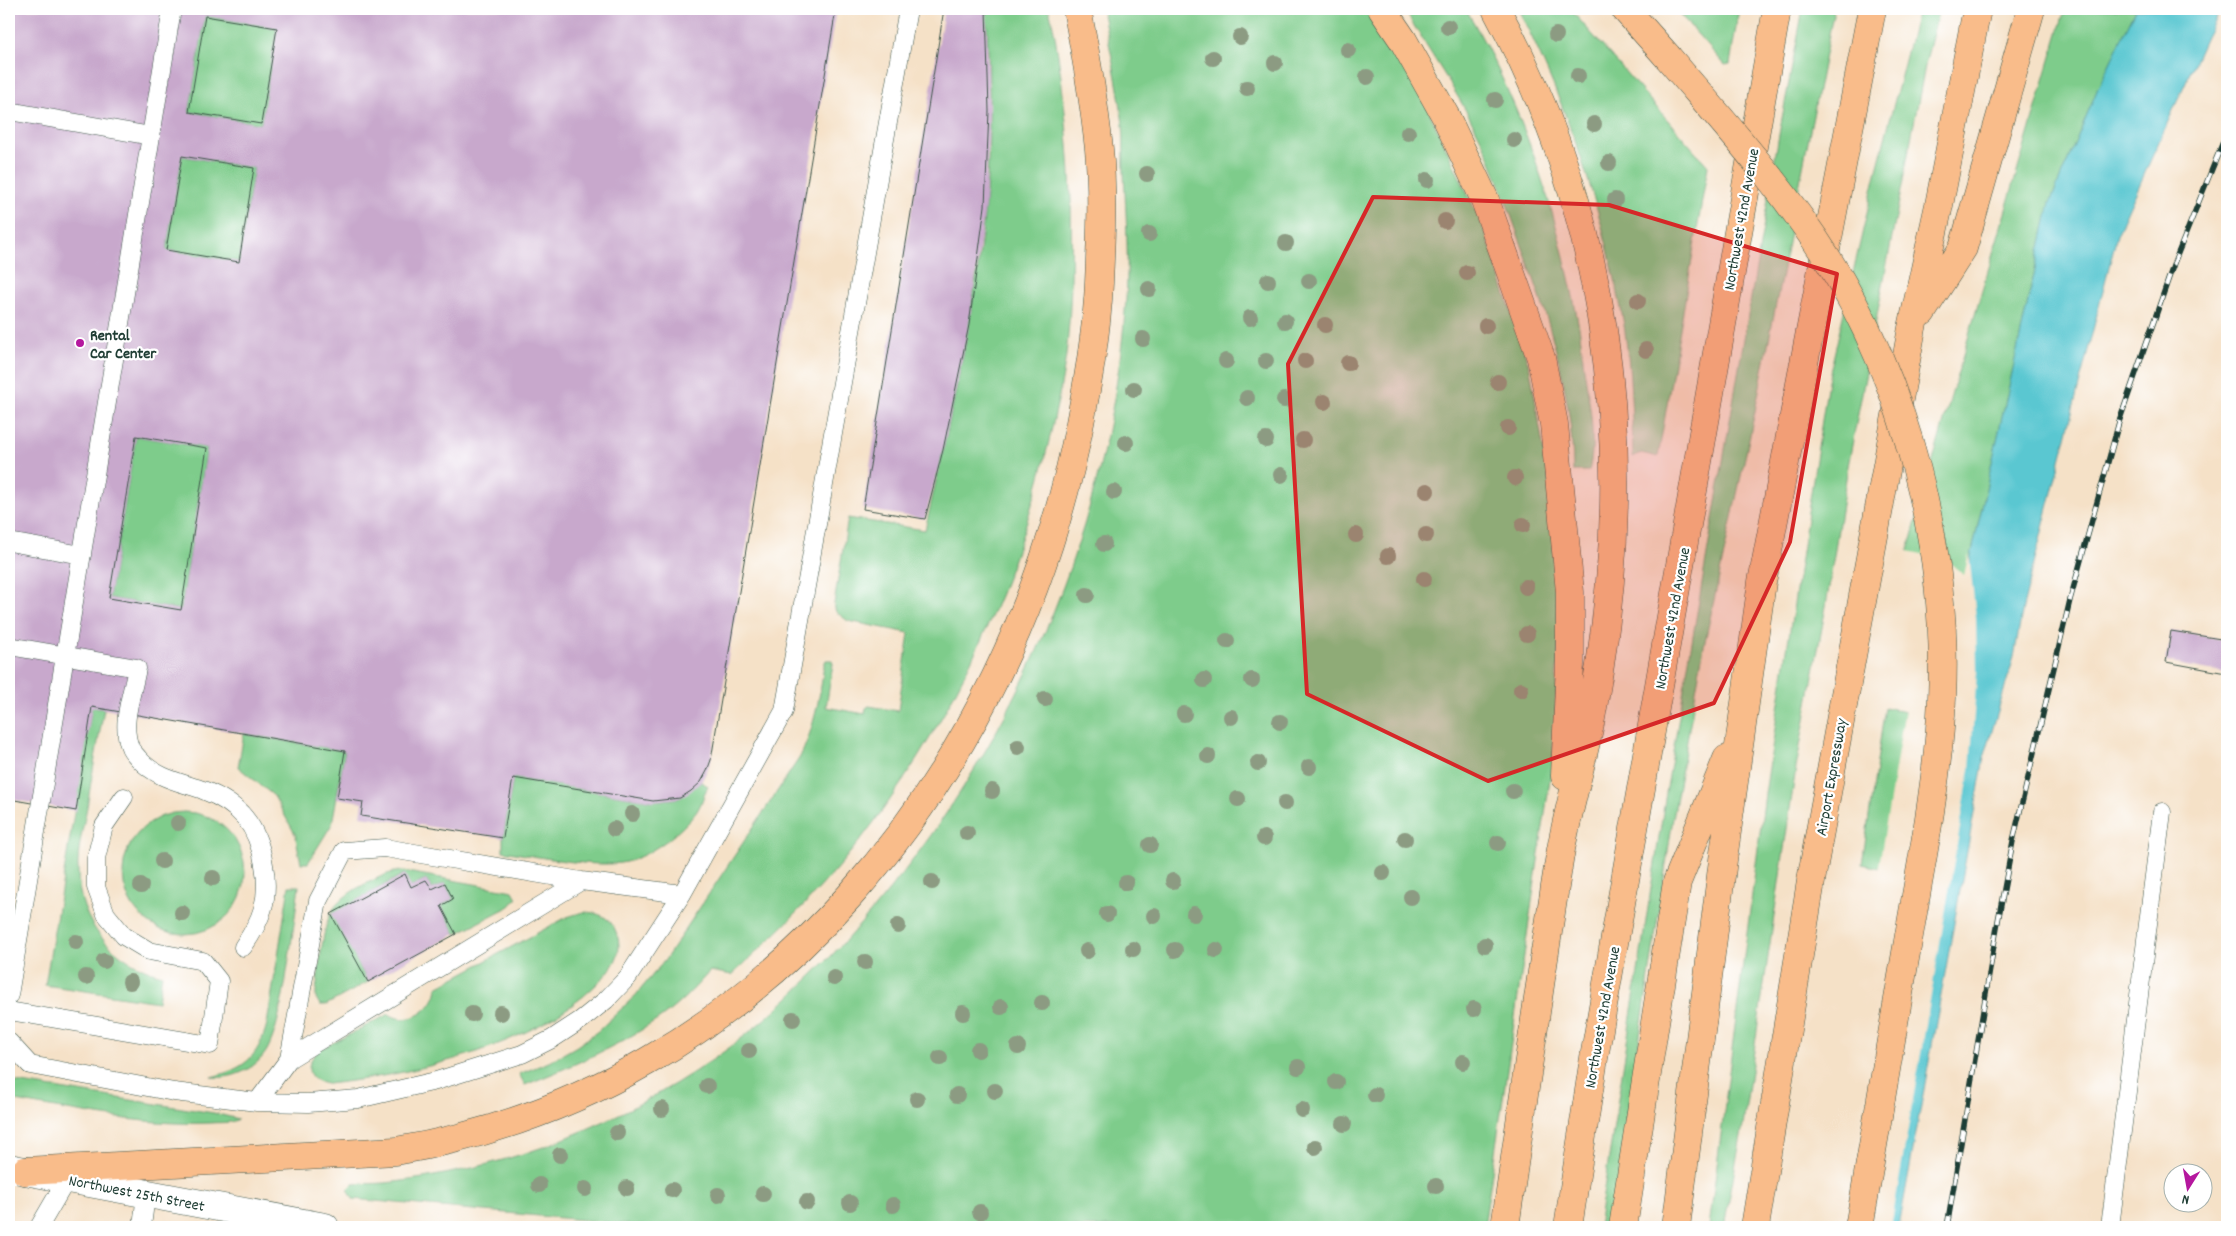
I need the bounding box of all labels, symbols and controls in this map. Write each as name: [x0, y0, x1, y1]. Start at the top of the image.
street label: Northwest 42nd Avenue: [1719, 147, 1766, 292]
place label: Rental Car Center: [90, 325, 157, 366]
marker: Rental Car Center: [74, 337, 86, 349]
street label: Northwest 42nd Avenue: [1650, 546, 1697, 691]
street label: Airport Expressway: [1811, 716, 1854, 838]
street label: Northwest 42nd Avenue: [1580, 945, 1627, 1090]
north arrow: [2164, 1164, 2214, 1214]
street label: Northwest 25th Street: [67, 1170, 207, 1219]
text: N: [2181, 1188, 2191, 1209]

